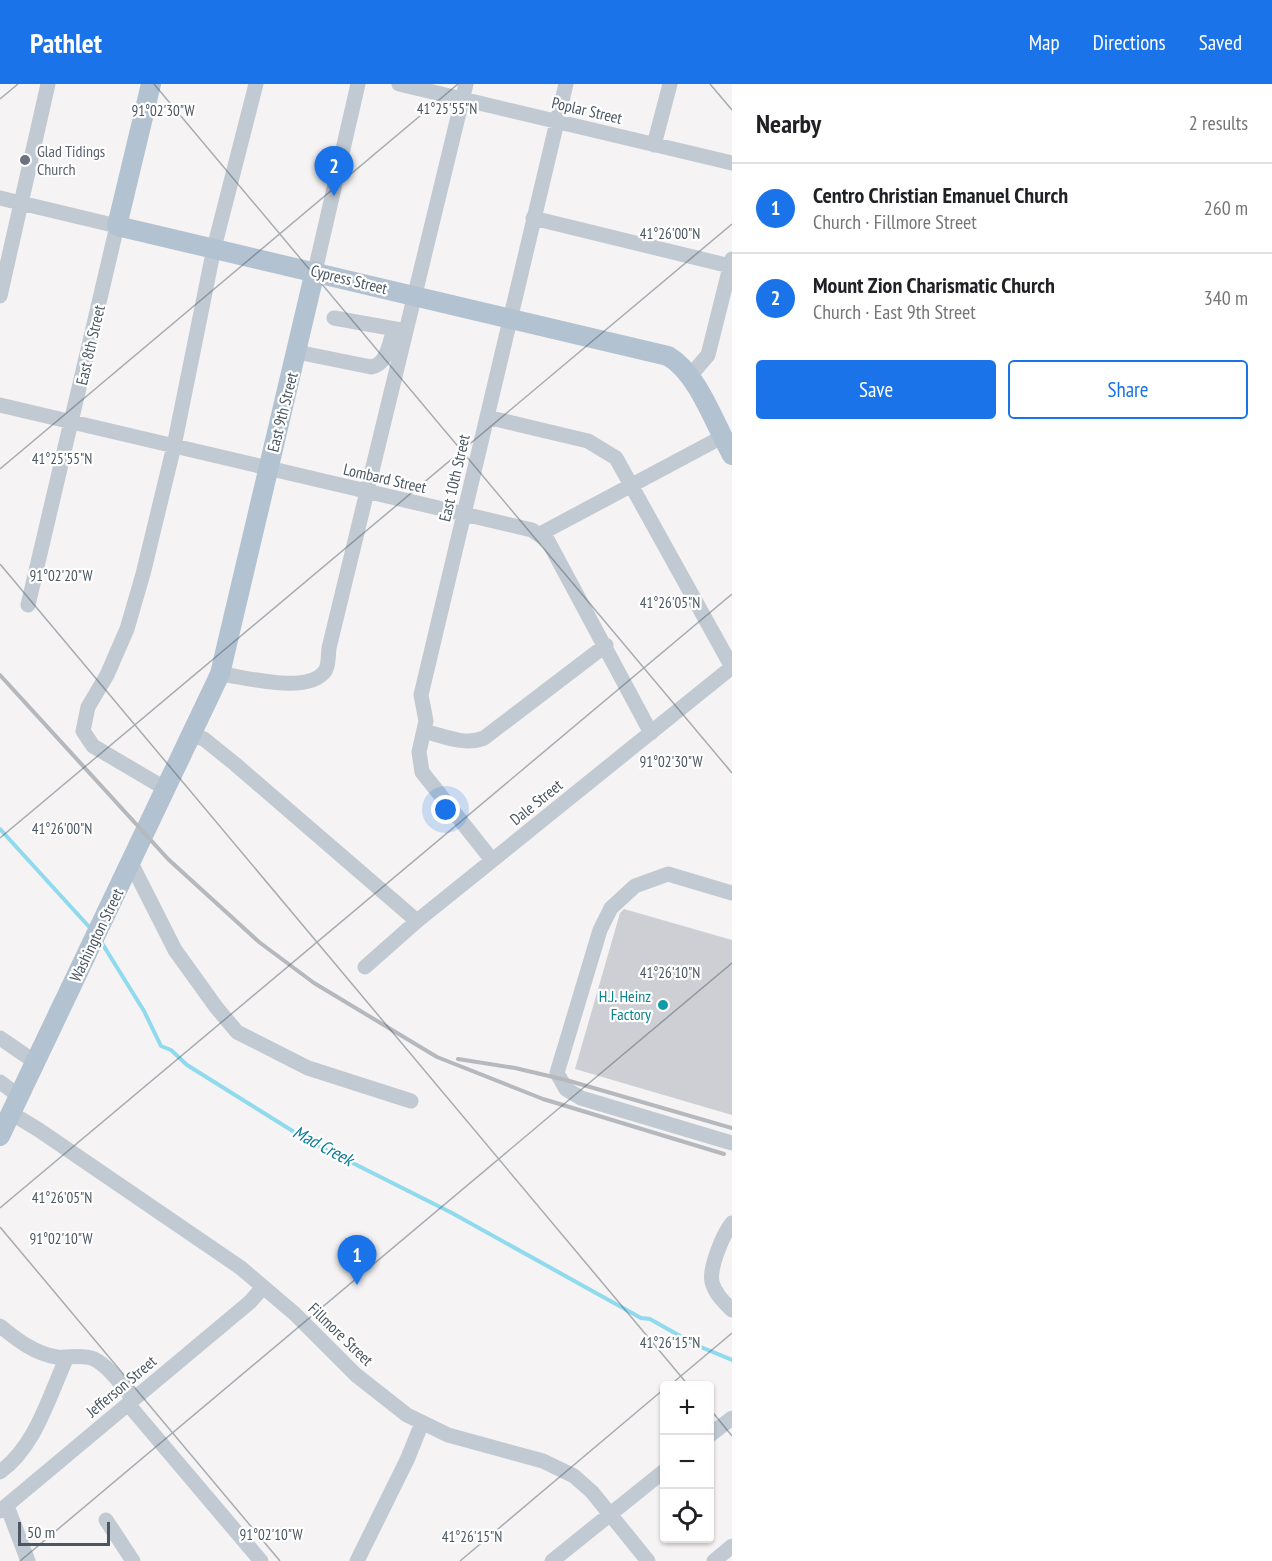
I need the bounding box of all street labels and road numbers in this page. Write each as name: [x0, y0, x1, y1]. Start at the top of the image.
street label: Poplar Street: [550, 92, 625, 128]
street label: Cypress Street: [309, 260, 390, 298]
street label: East 8th Street: [71, 302, 109, 387]
street label: East 9th Street: [262, 369, 302, 454]
street label: East 10th Street: [434, 432, 474, 524]
street label: Lombard Street: [342, 459, 429, 497]
street label: Dale Street: [506, 774, 567, 829]
street label: Washington Street: [65, 885, 127, 985]
street label: Fillmore Street: [304, 1298, 378, 1370]
street label: Jefferson Street: [81, 1351, 161, 1422]

